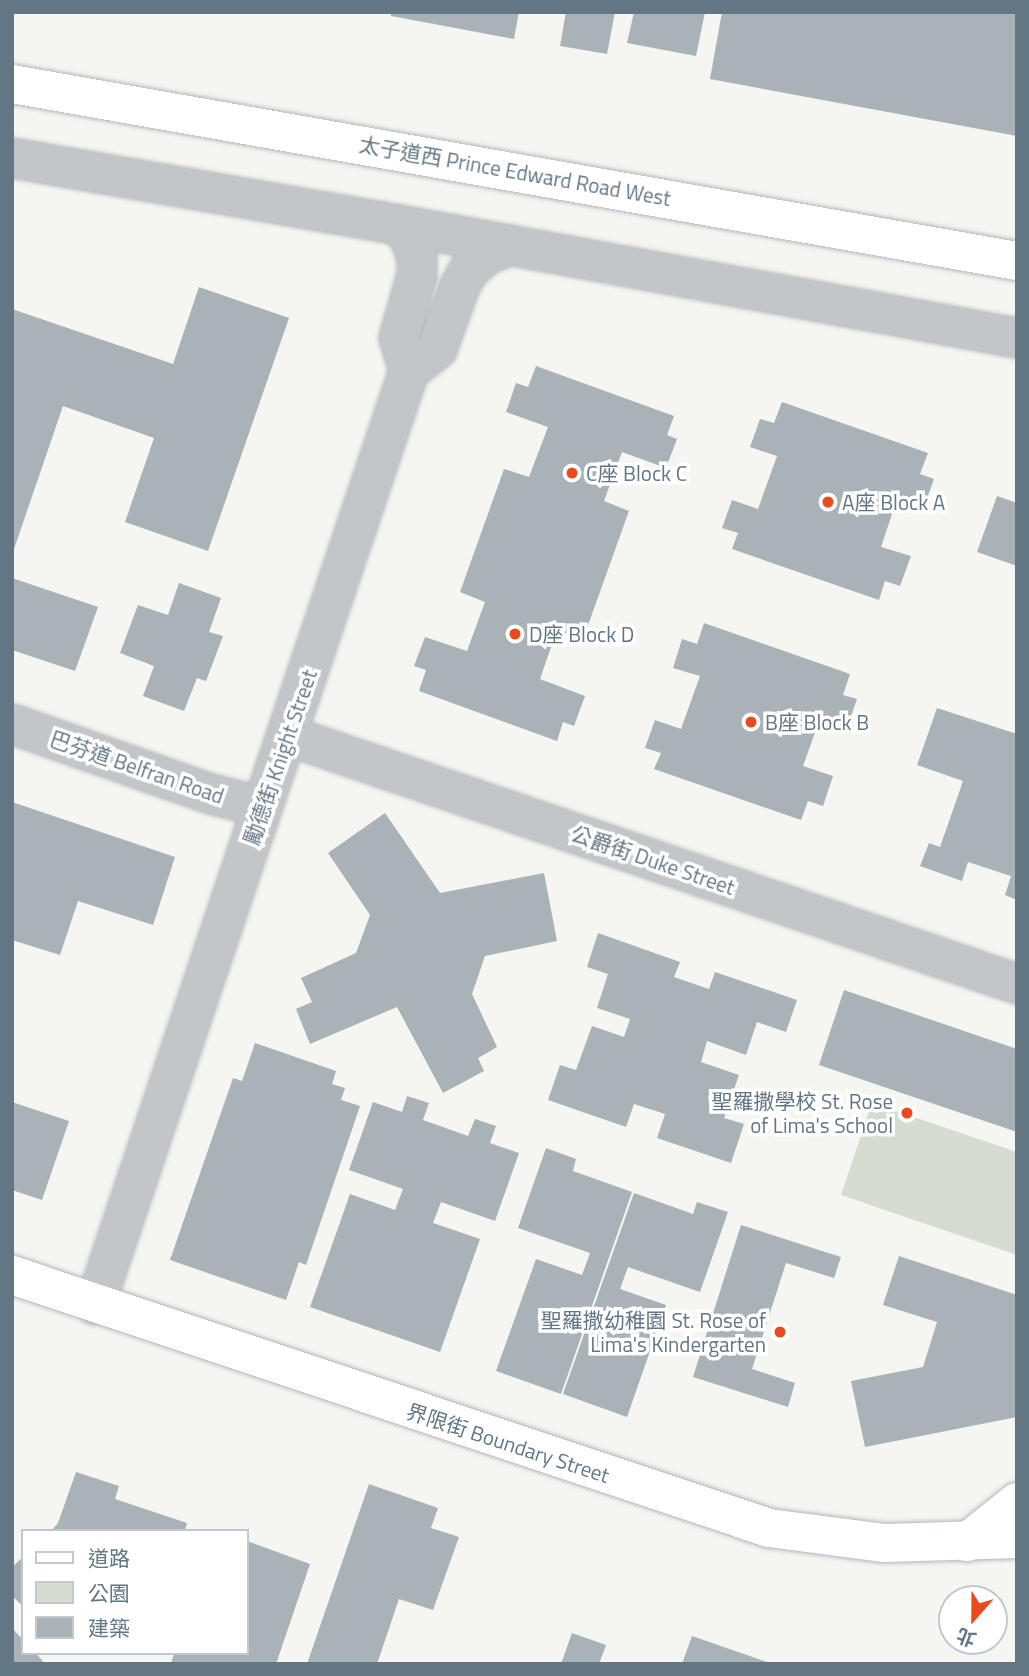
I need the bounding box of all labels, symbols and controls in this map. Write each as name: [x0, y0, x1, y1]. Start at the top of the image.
street label: 太子道西 Prince Edward Road West: [357, 131, 673, 211]
place label: C座 Block C: [586, 460, 687, 486]
marker: C座 Block C: [564, 465, 580, 481]
place label: A座 Block A: [842, 489, 945, 515]
marker: A座 Block A: [820, 494, 836, 510]
place label: D座 Block D: [529, 621, 634, 647]
marker: D座 Block D: [507, 626, 523, 642]
street label: 勵德街 Knight Street: [238, 666, 322, 848]
place label: B座 Block B: [765, 709, 869, 735]
marker: B座 Block B: [743, 714, 759, 730]
street label: 巴芬道 Belfran Road: [47, 725, 227, 809]
street label: 公爵街 Duke Street: [568, 820, 738, 900]
place label: 聖羅撒學校 St. Rose of Lima's School: [711, 1088, 893, 1138]
marker: 聖羅撒學校 St. Rose of Lima's School: [899, 1105, 915, 1121]
place label: 聖羅撒幼稚園 St. Rose of Lima's Kindergarten: [541, 1307, 766, 1357]
marker: 聖羅撒幼稚園 St. Rose of Lima's Kindergarten: [772, 1324, 788, 1340]
street label: 界限街 Boundary Street: [403, 1398, 613, 1488]
legend: [21, 1529, 248, 1655]
text: 道路: [88, 1542, 130, 1574]
text: 公園: [88, 1577, 130, 1609]
north arrow: [938, 1585, 1008, 1655]
text: 建築: [88, 1612, 130, 1644]
text: 北: [952, 1621, 980, 1655]

